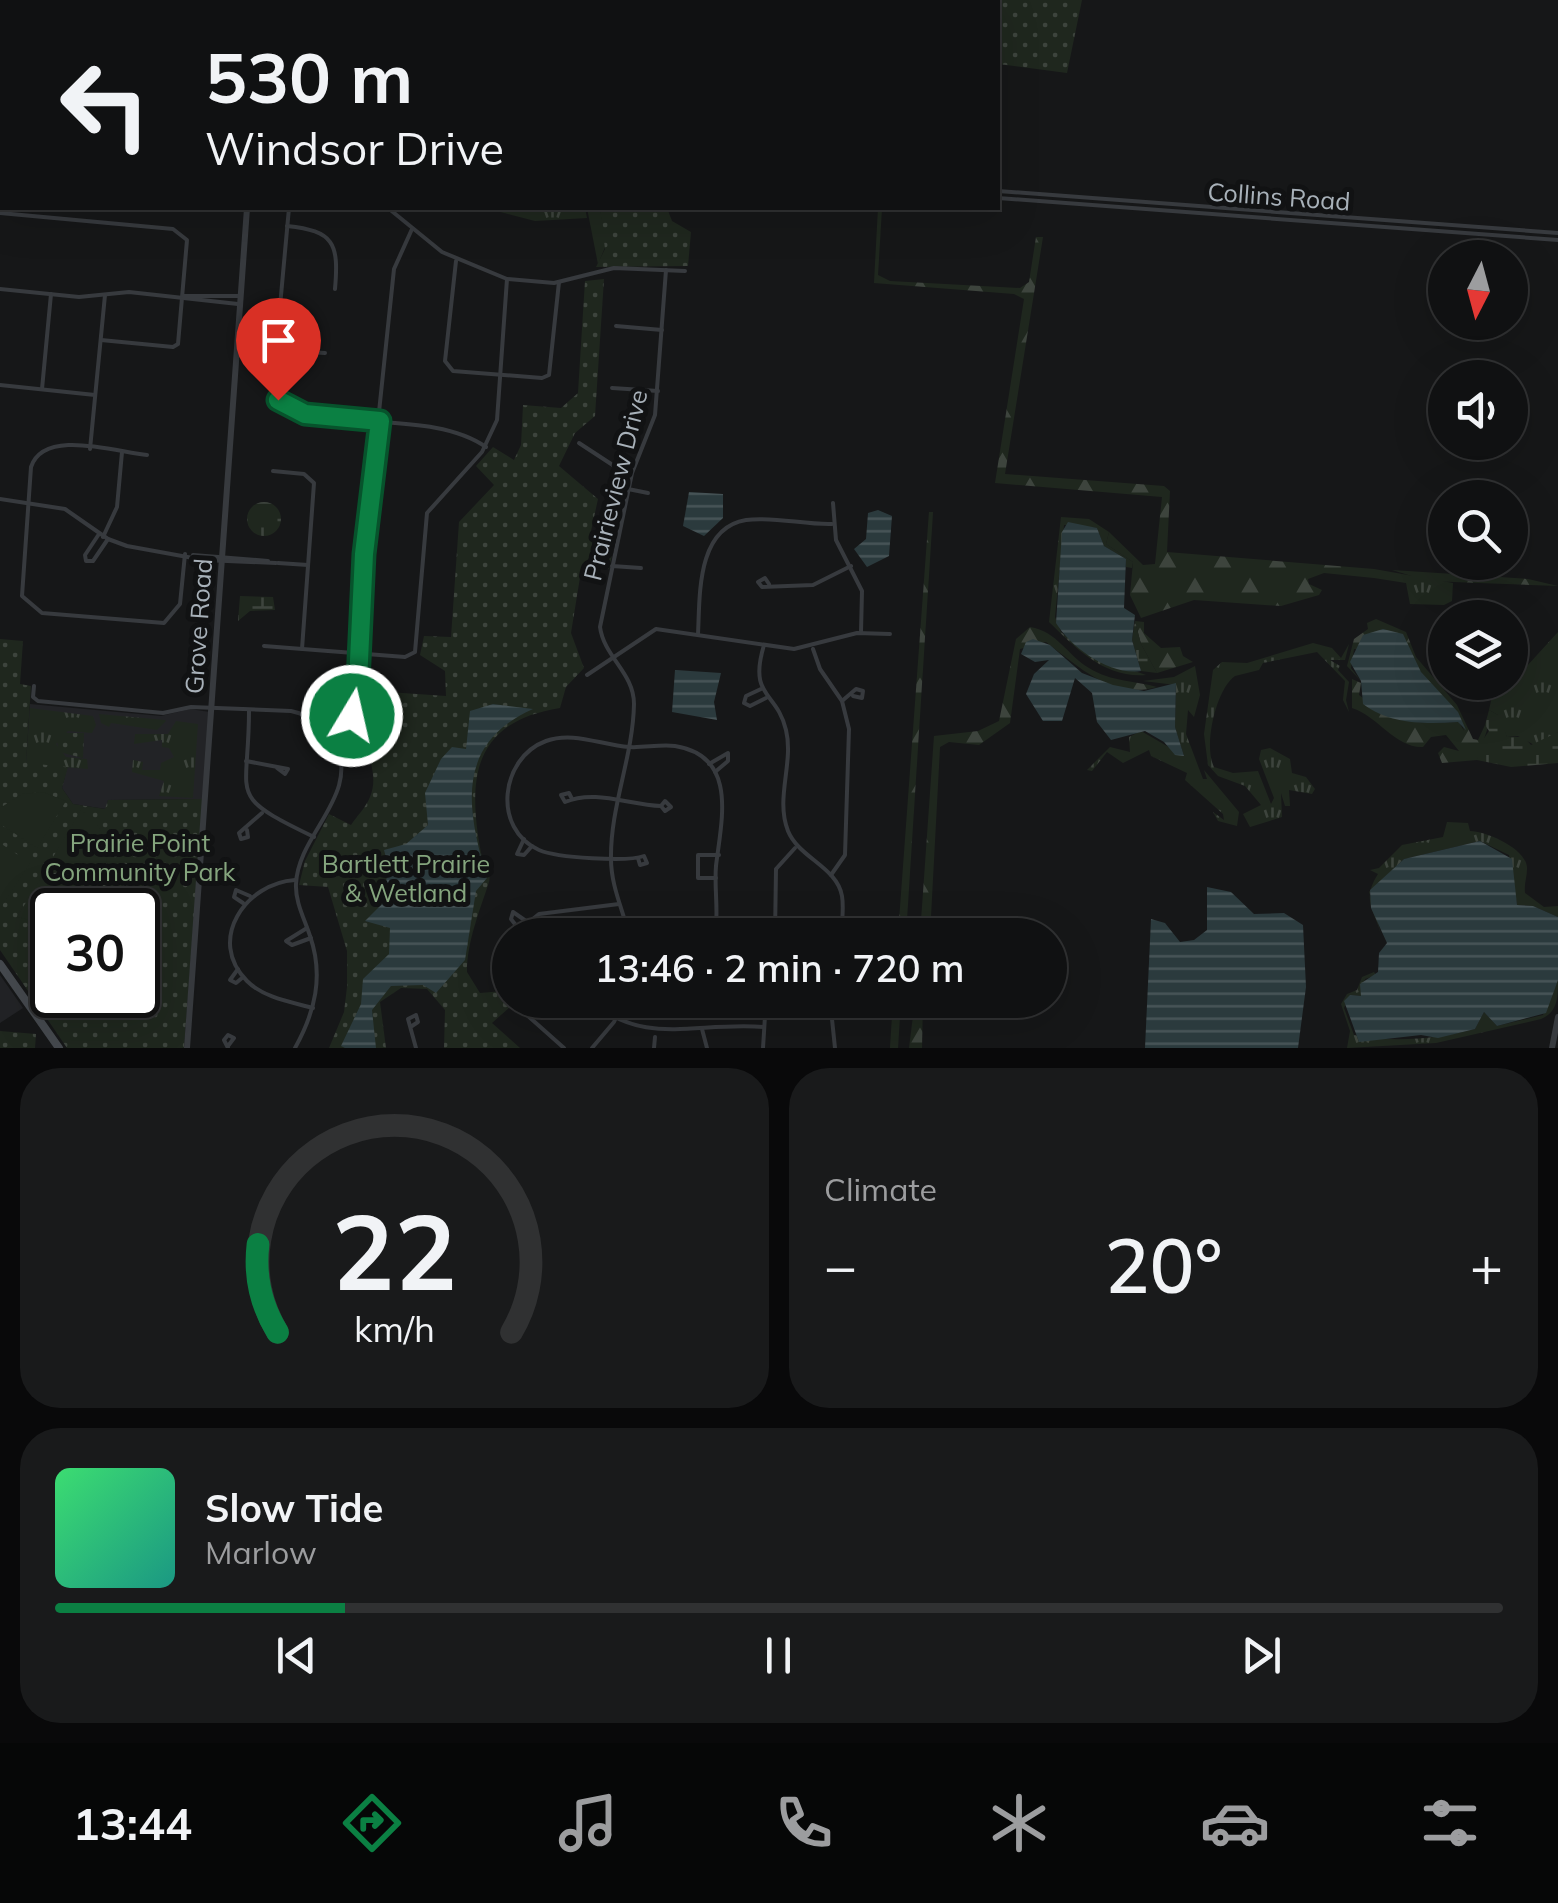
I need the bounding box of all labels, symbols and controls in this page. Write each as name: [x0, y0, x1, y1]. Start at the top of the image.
text: 530 m: [205, 33, 413, 121]
icon: left: [40, 40, 170, 170]
text: Windsor Drive: [205, 120, 504, 176]
street label: Collins Road: [1206, 176, 1352, 216]
north arrow: [1428, 240, 1528, 340]
map controls: [1428, 240, 1528, 700]
pin: [236, 298, 321, 401]
icon: arrive: [251, 313, 306, 368]
button: sound: [1428, 360, 1528, 460]
street label: Prairieview Drive: [576, 386, 654, 584]
button: search: [1428, 480, 1528, 580]
street label: Grove Road: [178, 557, 218, 695]
button: layers: [1428, 600, 1528, 700]
position arrow: [300, 664, 404, 768]
park label: Prairie Point Community Park: [45, 827, 237, 887]
park label: Bartlett Prairie & Wetland: [322, 848, 490, 908]
speed limit sign: 30: [30, 888, 160, 1018]
text: 13:46 · 2 min · 720 m: [594, 944, 965, 992]
text: Climate: [824, 1169, 937, 1209]
text: 22: [332, 1185, 457, 1316]
text: 20°: [1104, 1218, 1223, 1312]
text: −: [824, 1231, 857, 1300]
text: +: [1470, 1231, 1503, 1300]
text: km/h: [354, 1306, 435, 1351]
text: Slow Tide: [205, 1484, 383, 1532]
text: Marlow: [205, 1532, 317, 1572]
icon: previous: [269, 1628, 324, 1683]
icon: pause: [751, 1628, 806, 1683]
icon: next: [1234, 1628, 1289, 1683]
icon: directions: [337, 1788, 407, 1858]
icon: music: [553, 1788, 623, 1858]
icon: phone: [769, 1788, 839, 1858]
icon: climate: [984, 1788, 1054, 1858]
icon: car: [1200, 1788, 1270, 1858]
icon: filters: [1415, 1788, 1485, 1858]
text: 13:44: [73, 1795, 192, 1851]

